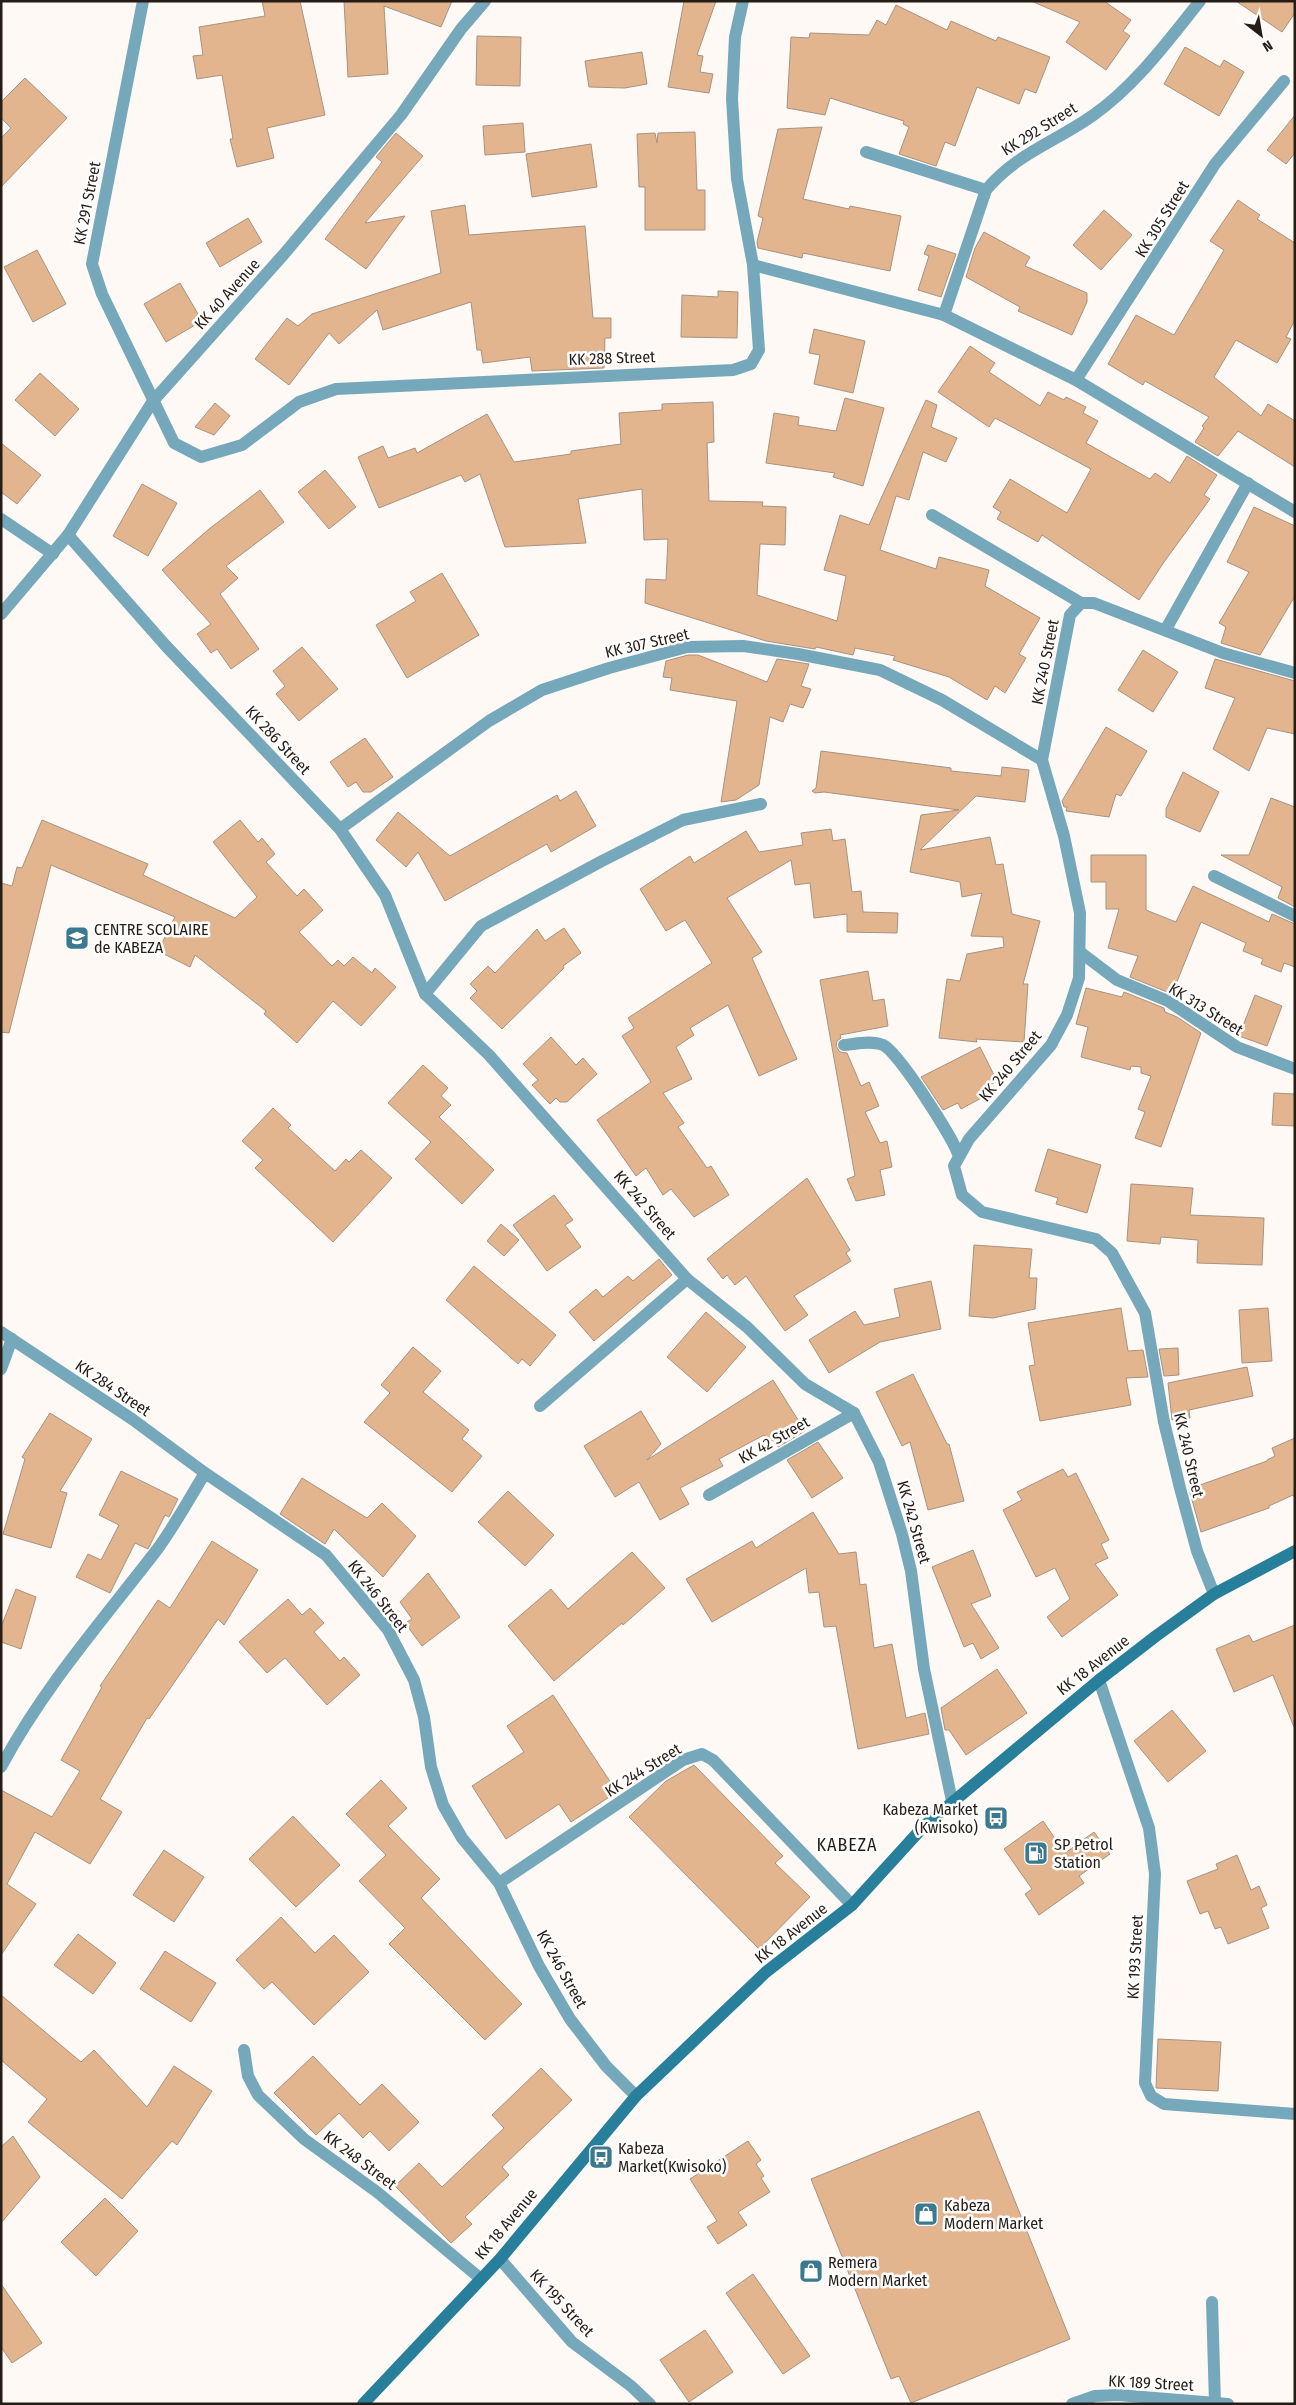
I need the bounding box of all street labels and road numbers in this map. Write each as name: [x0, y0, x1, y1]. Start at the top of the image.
street label: KK 292 Street: [998, 98, 1081, 160]
street label: KK 291 Street: [70, 159, 105, 246]
street label: KK 305 Street: [1131, 177, 1193, 261]
street label: KK 40 Avenue: [190, 255, 264, 333]
street label: KK 288 Street: [568, 347, 656, 369]
street label: KK 240 Street: [1027, 617, 1063, 706]
street label: KK 307 Street: [603, 624, 692, 662]
street label: KK 286 Street: [241, 702, 315, 779]
street label: KK 313 Street: [1165, 979, 1247, 1040]
street label: KK 240 Street: [975, 1026, 1046, 1105]
street label: KK 242 Street: [610, 1167, 681, 1244]
street label: KK 284 Street: [72, 1356, 155, 1421]
street label: KK 240 Street: [1170, 1411, 1208, 1500]
street label: KK 42 Street: [735, 1412, 813, 1468]
street label: KK 242 Street: [893, 1478, 935, 1566]
street label: KK 246 Street: [344, 1556, 412, 1636]
street label: KK 18 Avenue: [1053, 1631, 1133, 1699]
street label: KK 244 Street: [601, 1739, 685, 1801]
street label: KK 18 Avenue: [751, 1899, 831, 1967]
street label: KK 193 Street: [1123, 1913, 1147, 2000]
street label: KK 246 Street: [533, 1927, 592, 2012]
street label: KK 248 Street: [320, 2126, 401, 2194]
street label: KK 18 Avenue: [471, 2185, 541, 2263]
street label: KK 195 Street: [526, 2265, 599, 2341]
street label: KK 189 Street: [1108, 2371, 1195, 2395]

